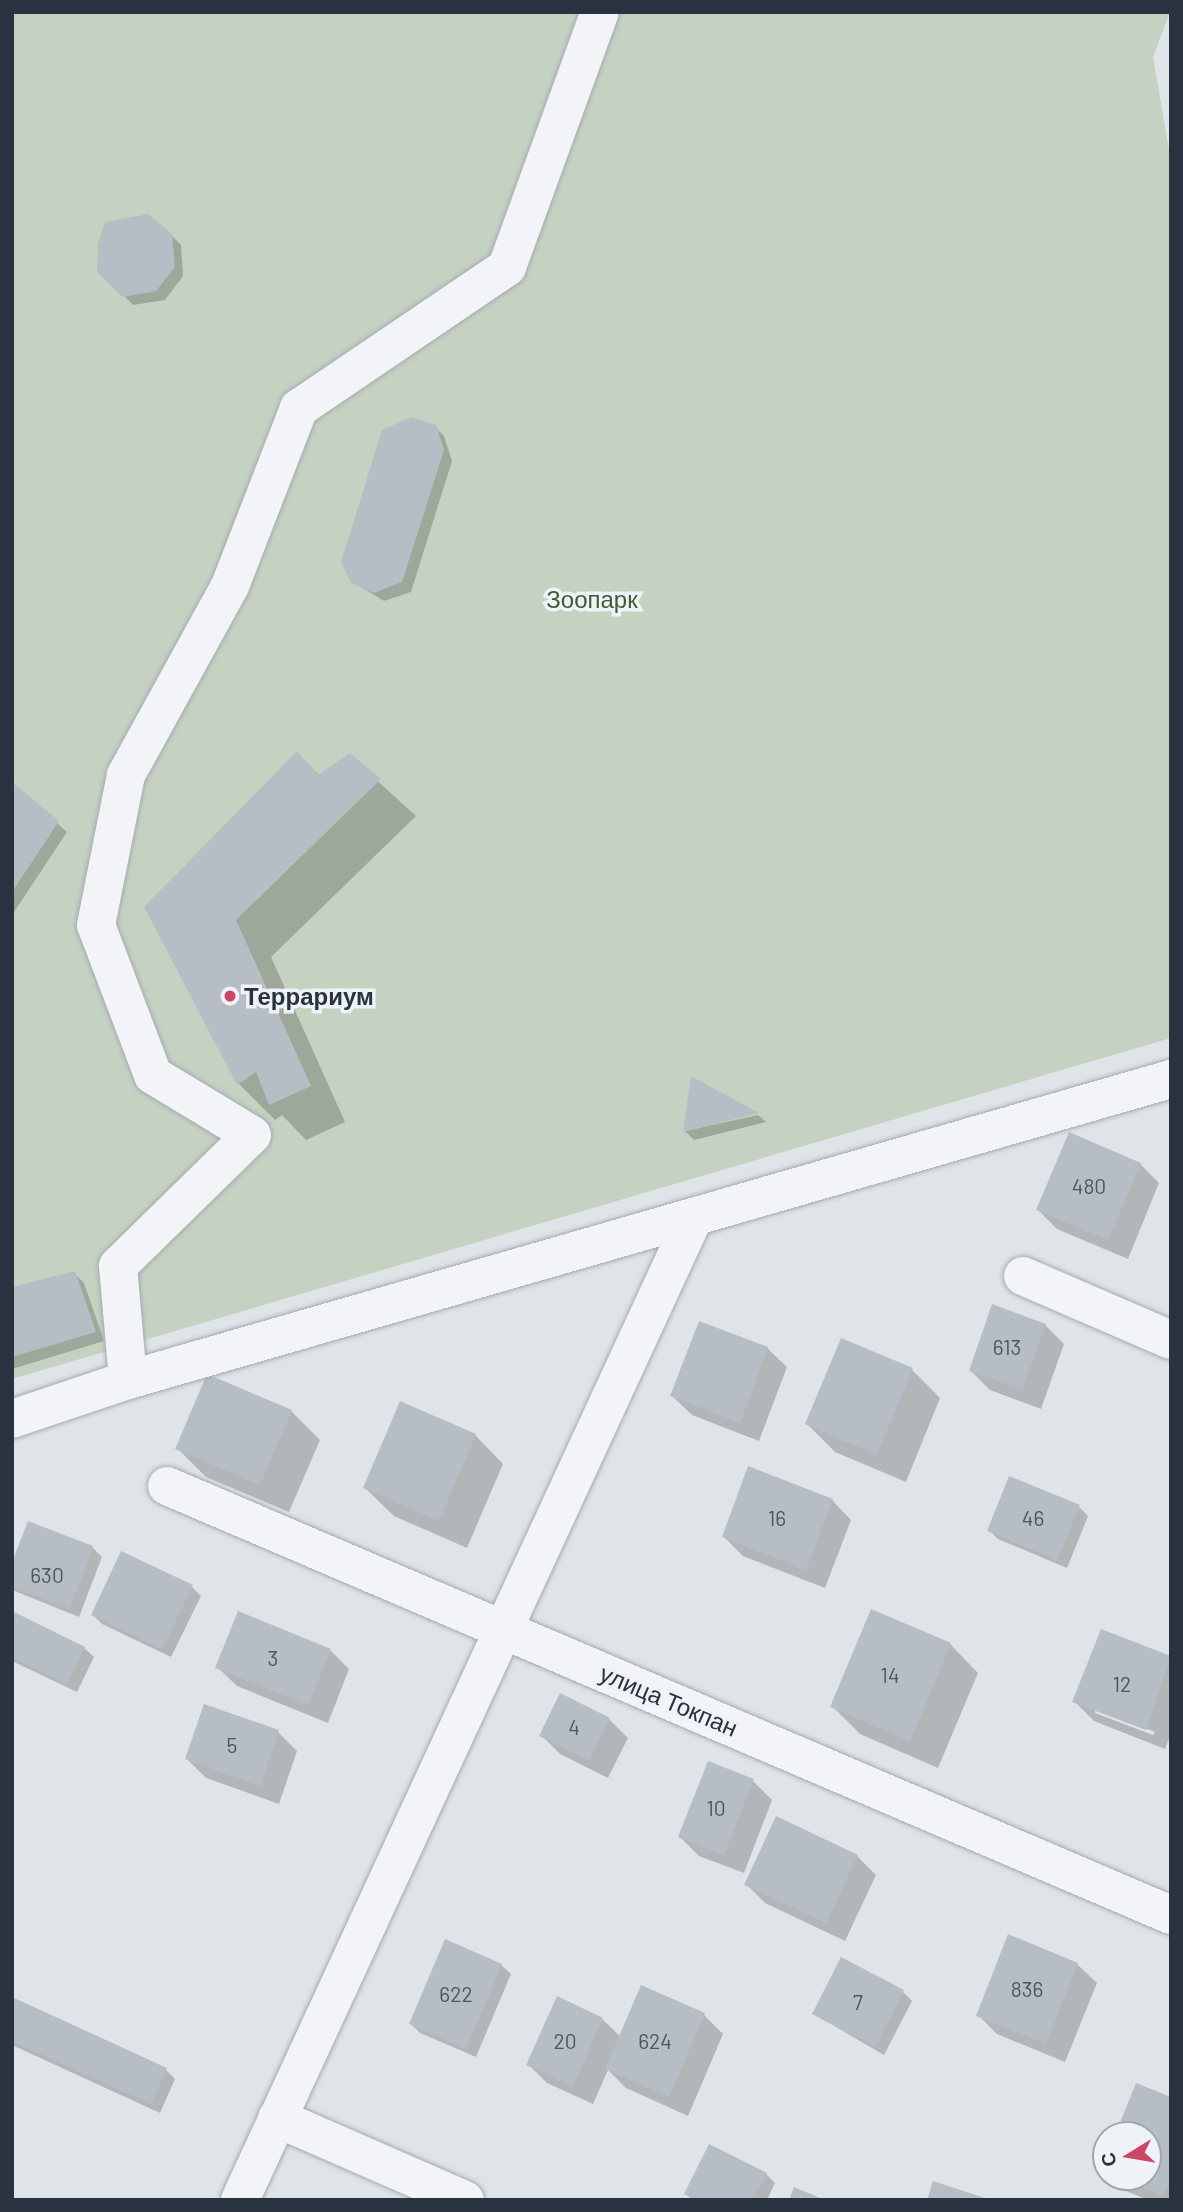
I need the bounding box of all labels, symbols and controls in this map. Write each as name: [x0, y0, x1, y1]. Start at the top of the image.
park label: Зоопарк: [546, 585, 638, 613]
place label: Террариум: [244, 982, 374, 1010]
marker: Террариум: [222, 988, 238, 1004]
house number: 480: [1072, 1173, 1106, 1199]
house number: 613: [993, 1334, 1021, 1360]
house number: 16: [768, 1505, 786, 1531]
house number: 46: [1022, 1505, 1044, 1531]
house number: 630: [30, 1562, 64, 1588]
house number: 3: [268, 1645, 278, 1671]
street label: улица Токпан: [596, 1658, 742, 1742]
house number: 14: [881, 1662, 899, 1688]
house number: 12: [1113, 1671, 1131, 1697]
house number: 4: [568, 1714, 580, 1740]
house number: 5: [227, 1732, 237, 1758]
house number: 10: [706, 1795, 726, 1821]
house number: 836: [1011, 1976, 1043, 2002]
house number: 622: [439, 1981, 473, 2007]
house number: 7: [853, 1989, 863, 2015]
house number: 20: [553, 2028, 577, 2054]
house number: 624: [638, 2028, 672, 2054]
north arrow: [1092, 2121, 1162, 2191]
text: С: [1095, 2151, 1120, 2169]

